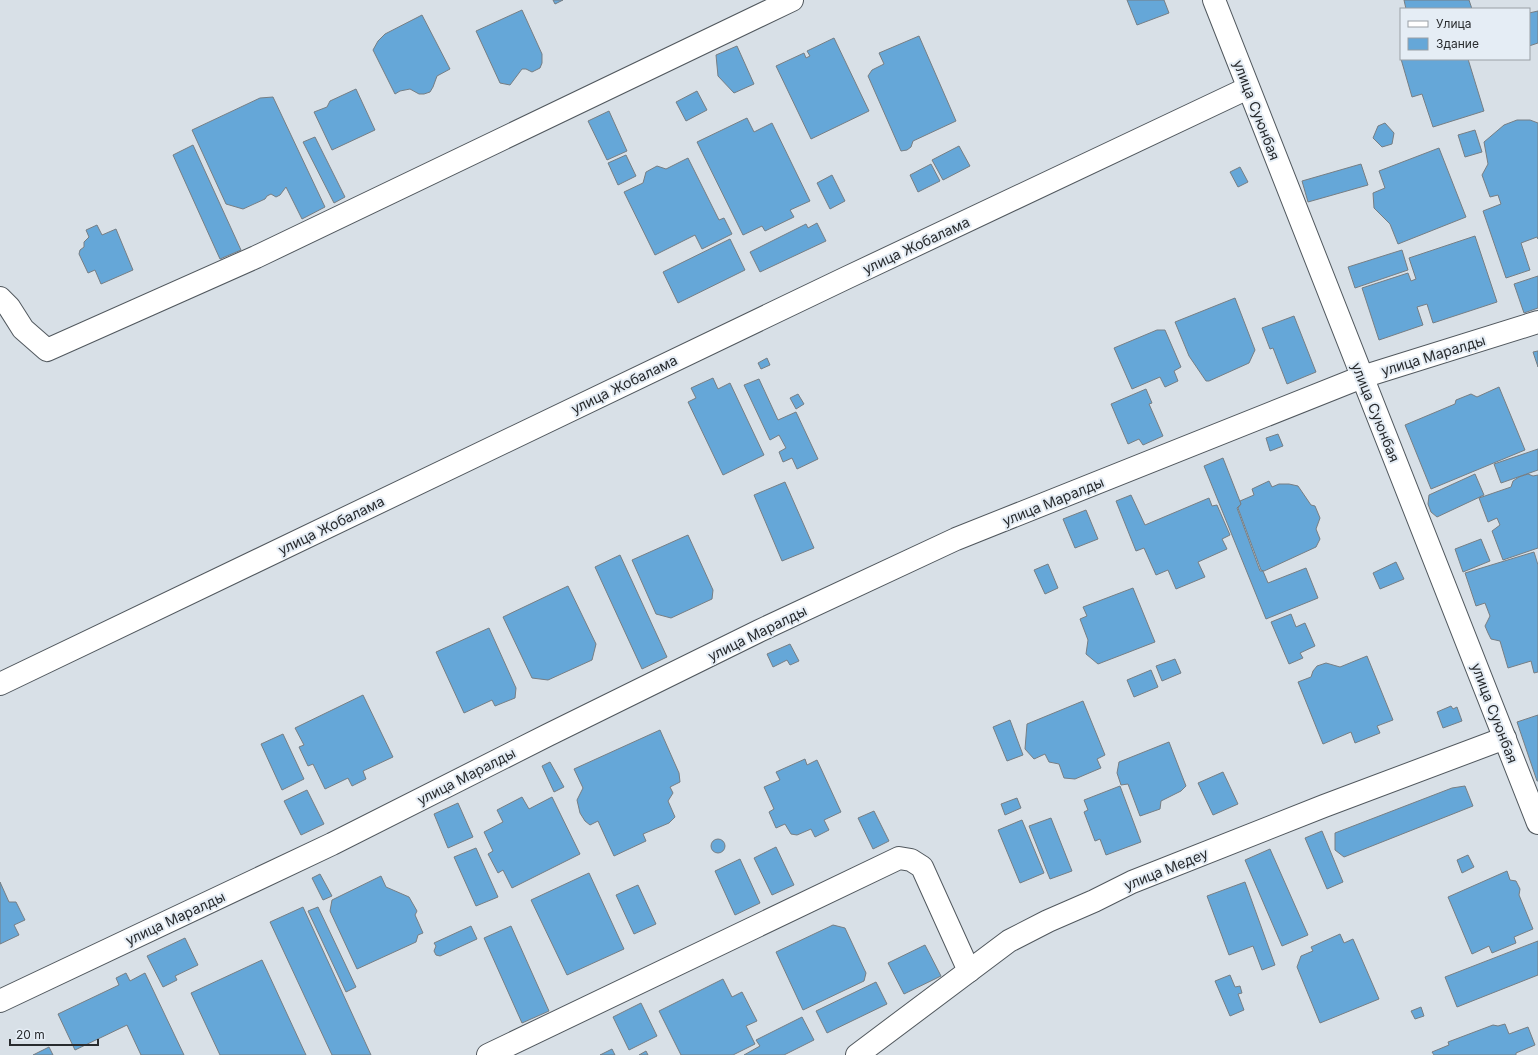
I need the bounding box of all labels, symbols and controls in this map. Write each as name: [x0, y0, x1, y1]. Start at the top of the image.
legend: [1400, 8, 1530, 60]
text: Улица: [1436, 16, 1471, 31]
text: Здание: [1436, 36, 1479, 51]
street label: улица Суюнбая: [1230, 58, 1284, 162]
street label: улица Жобалама: [860, 213, 972, 277]
street label: улица Маралды: [1379, 331, 1487, 379]
street label: улица Жобалама: [568, 351, 680, 417]
street label: улица Суюнбая: [1348, 360, 1404, 464]
street label: улица Маралды: [1000, 473, 1106, 529]
street label: улица Жобалама: [275, 492, 387, 558]
street label: улица Маралды: [705, 602, 809, 664]
street label: улица Суюнбая: [1468, 661, 1522, 765]
street label: улица Маралды: [414, 744, 518, 808]
street label: улица Медеу: [1122, 844, 1211, 894]
street label: улица Маралды: [122, 887, 228, 949]
scale bar: [10, 1021, 98, 1047]
text: 20 m: [16, 1027, 45, 1042]

